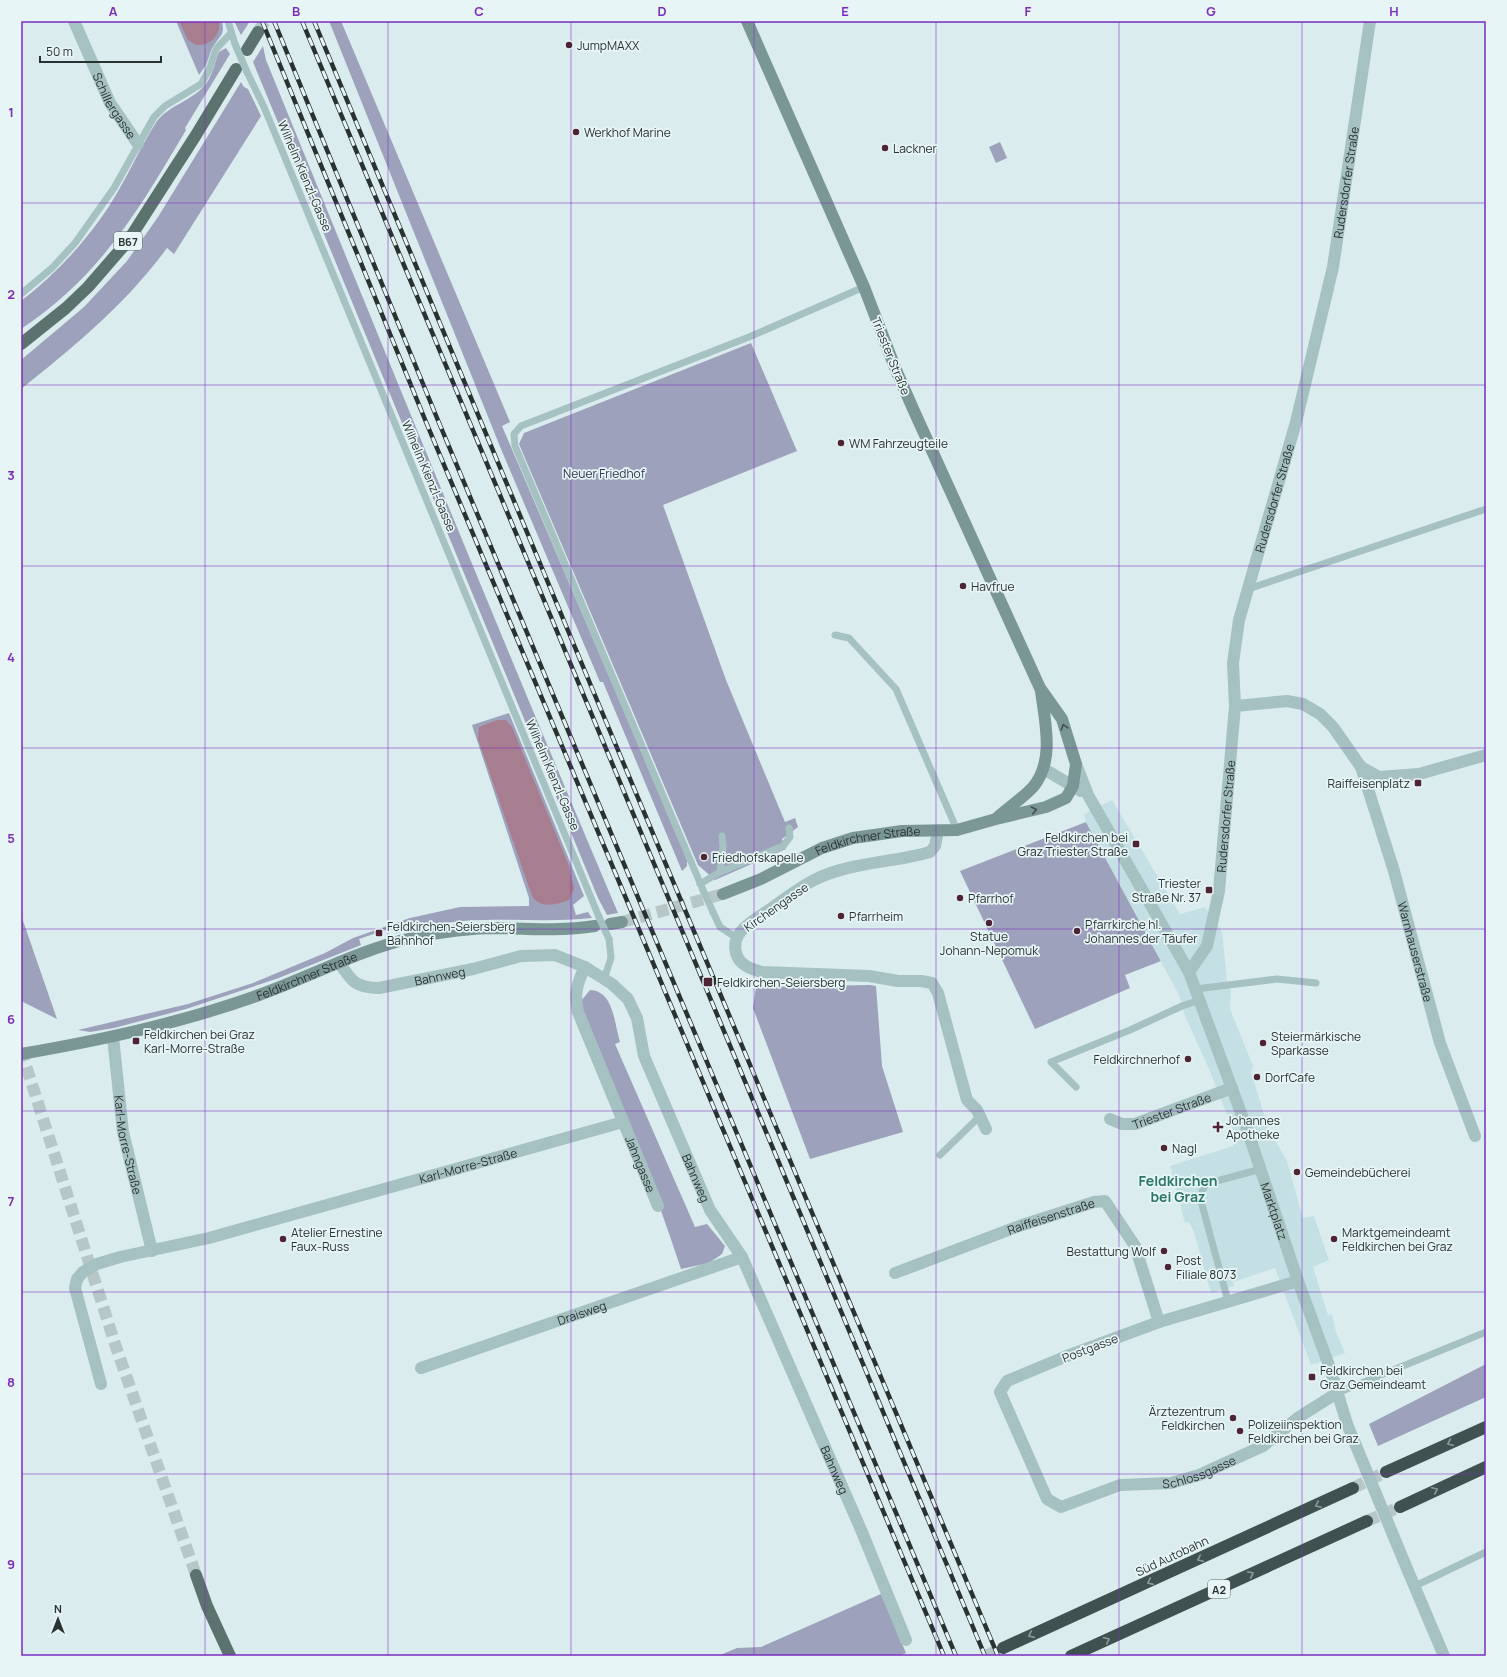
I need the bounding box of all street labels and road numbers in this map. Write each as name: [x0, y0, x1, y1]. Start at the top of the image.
street label: Schillergasse: [89, 70, 140, 142]
street label: Wilhelm Kienzl-Gasse: [274, 118, 336, 234]
street label: Rudersdorfer Straße: [1329, 125, 1363, 239]
road number: B67: [114, 232, 142, 250]
street label: Triester Straße: [868, 315, 914, 397]
street label: Wilhelm Kienzl-Gasse: [398, 418, 460, 534]
street label: Rudersdorfer Straße: [1250, 441, 1298, 555]
street label: Wilhelm Kienzl-Gasse: [522, 717, 584, 833]
street label: Rudersdorfer Straße: [1212, 759, 1239, 873]
street label: Feldkirchner Straße: [812, 822, 921, 859]
street label: Kirchengasse: [740, 878, 812, 936]
street label: Warnhauserstraße: [1394, 900, 1437, 1004]
street label: Feldkirchner Straße: [254, 947, 360, 1004]
street label: Bahnweg: [413, 962, 467, 989]
street label: Triester Straße: [1130, 1088, 1213, 1133]
street label: Karl-Morre-Straße: [111, 1094, 146, 1196]
street label: Jahngasse: [621, 1133, 660, 1195]
street label: Karl-Morre-Straße: [417, 1144, 519, 1187]
street label: Bahnweg: [678, 1151, 714, 1205]
street label: Marktplatz: [1257, 1180, 1292, 1242]
street label: Raiffeisenstraße: [1005, 1194, 1097, 1238]
street label: Draisweg: [555, 1296, 608, 1329]
street label: Postgasse: [1060, 1330, 1120, 1366]
street label: Bahnweg: [817, 1443, 853, 1497]
street label: Schlossgasse: [1162, 1451, 1238, 1492]
street label: Süd Autobahn: [1133, 1532, 1211, 1580]
road number: A2: [1208, 1580, 1230, 1598]

